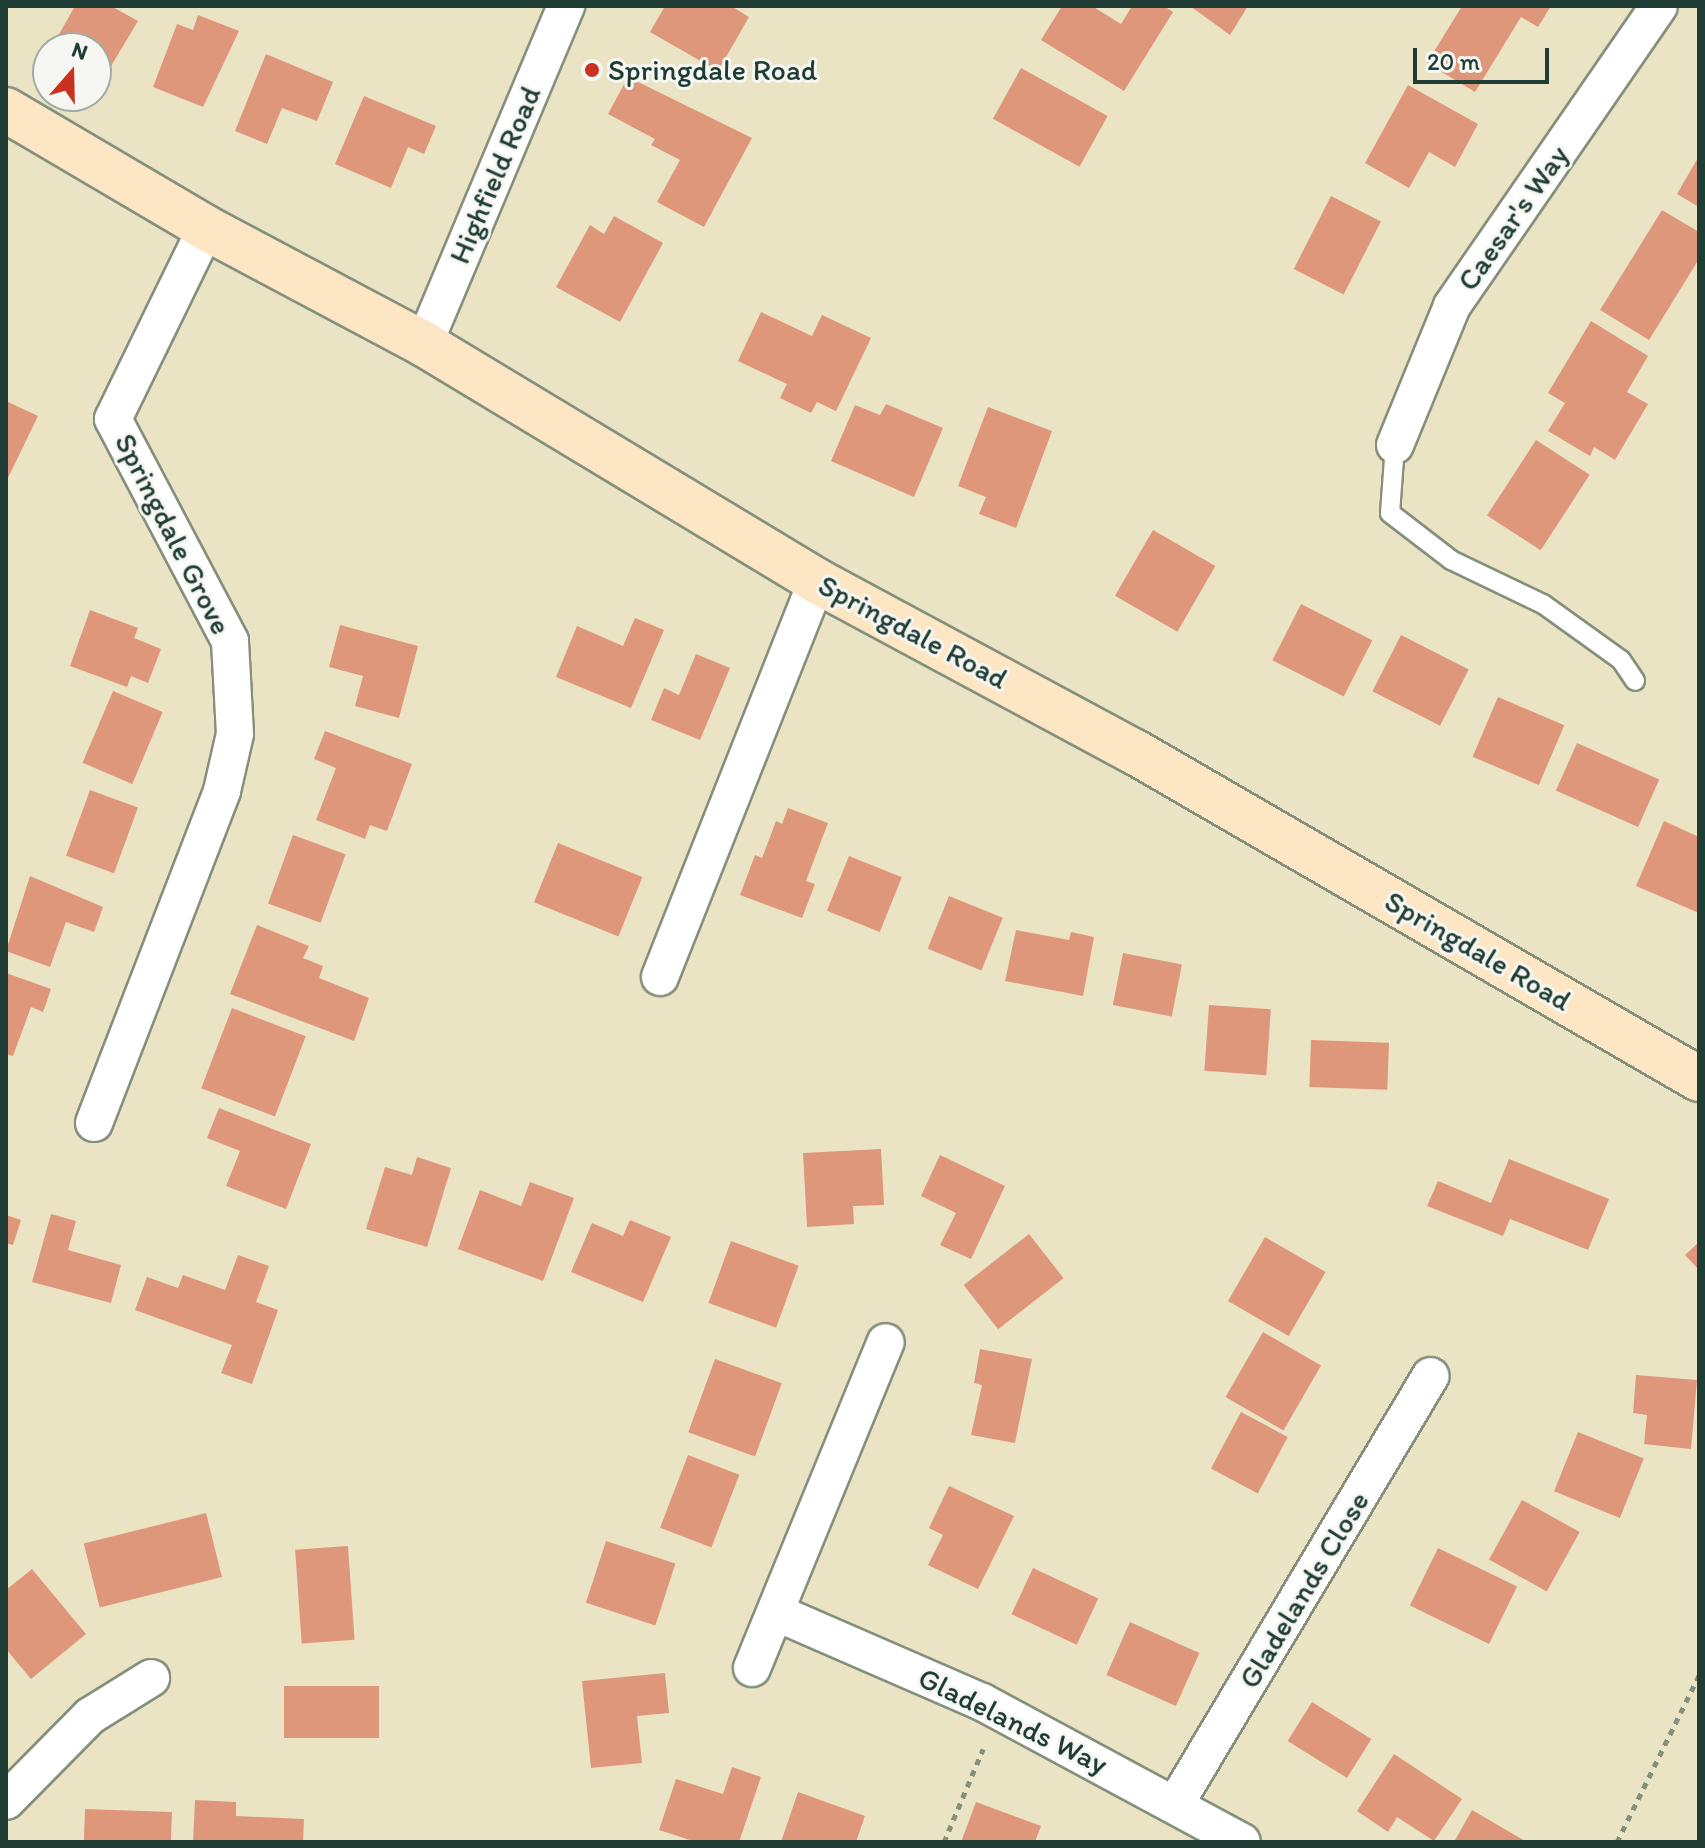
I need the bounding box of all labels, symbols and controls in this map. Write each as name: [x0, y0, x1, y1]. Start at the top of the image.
north arrow: [32, 32, 112, 112]
scale bar: [1417, 32, 1553, 82]
text: N: [68, 36, 91, 66]
text: 20 m: [1427, 47, 1480, 76]
place label: Springdale Road: [608, 52, 817, 88]
marker: Springdale Road: [583, 61, 601, 79]
street label: Highfield Road: [442, 81, 548, 269]
street label: Caesar's Way: [1450, 138, 1576, 298]
street label: Springdale Grove: [107, 427, 239, 641]
street label: Springdale Road: [812, 567, 1014, 697]
street label: Springdale Road: [1378, 883, 1578, 1019]
street label: Gladelands Close: [1231, 1485, 1377, 1695]
street label: Gladelands Way: [912, 1660, 1114, 1782]

